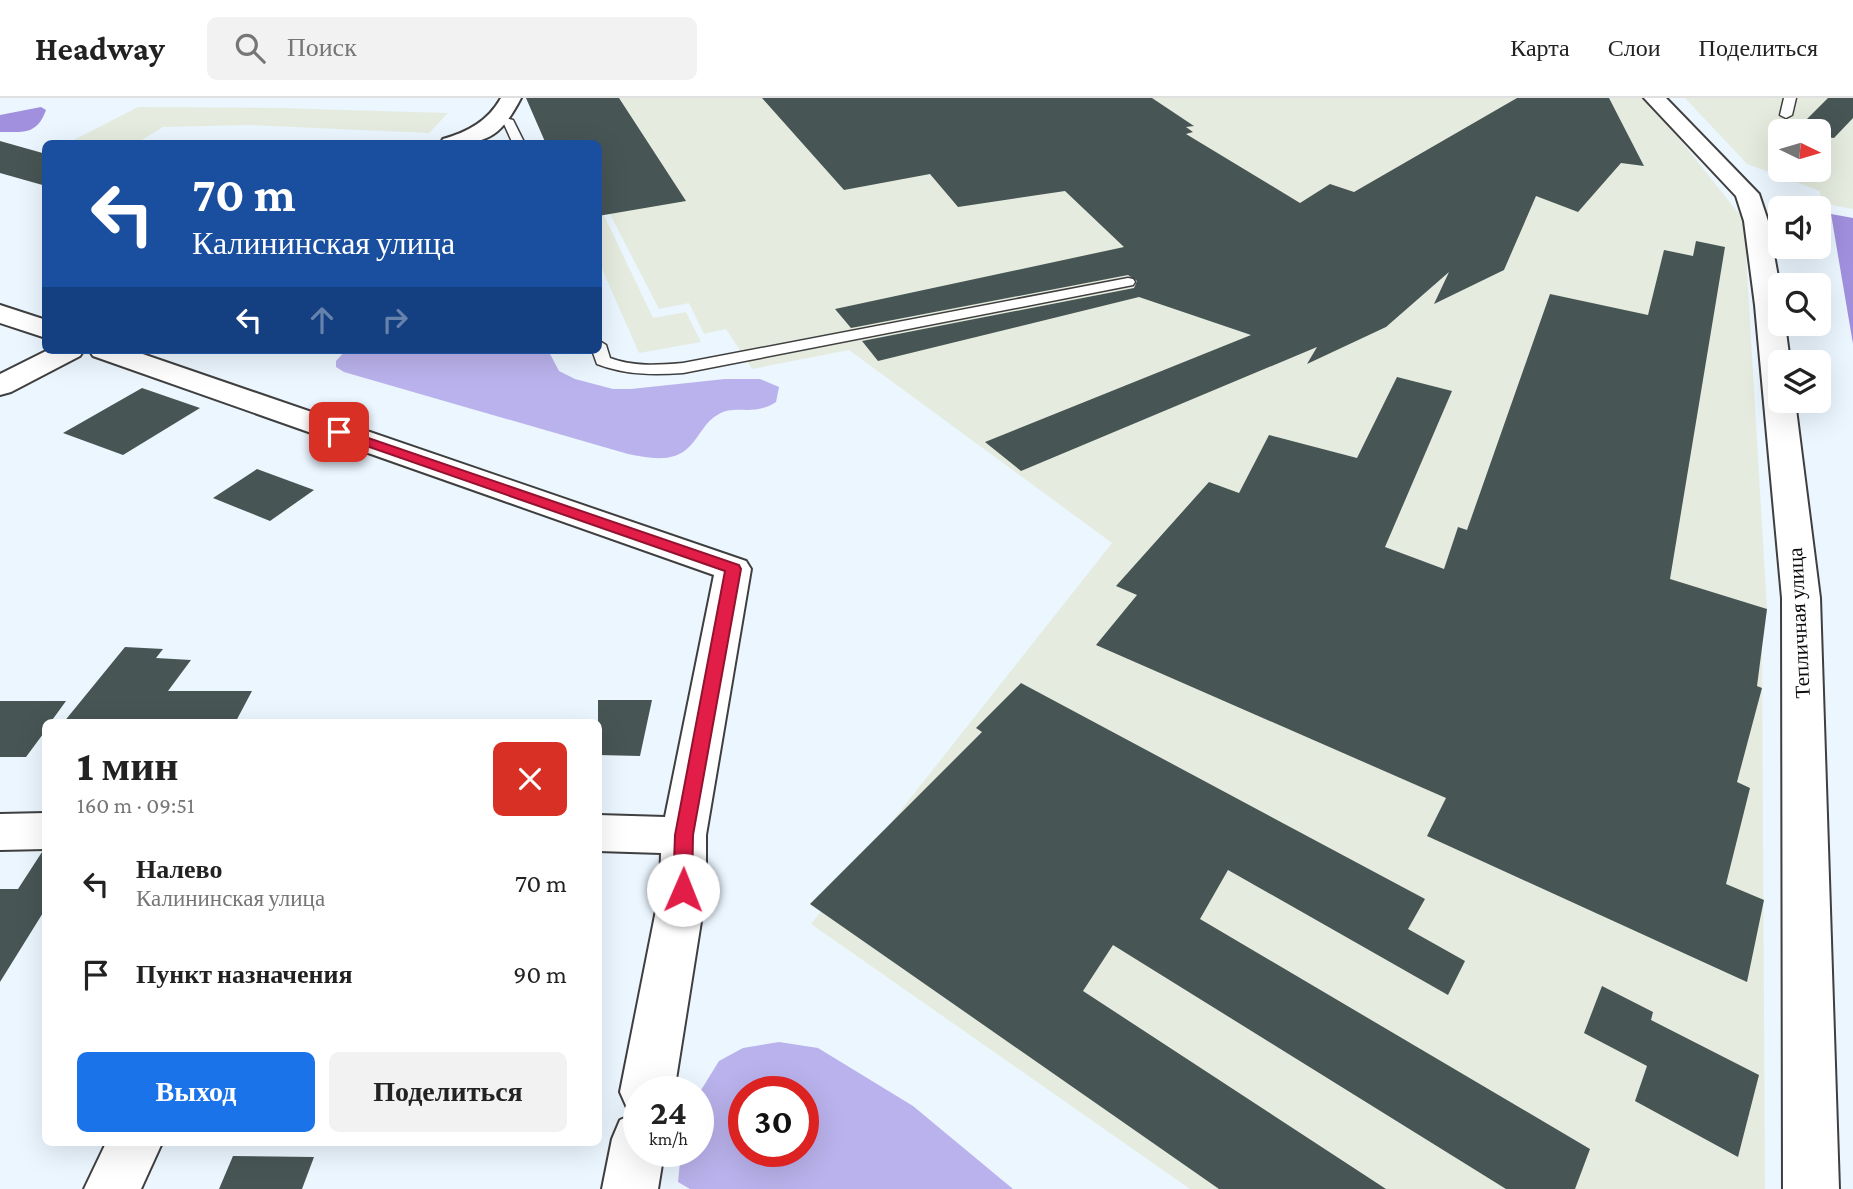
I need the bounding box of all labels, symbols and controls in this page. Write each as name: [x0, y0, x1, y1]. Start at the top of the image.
search box: [207, 17, 697, 80]
icon: search: [231, 29, 269, 67]
text: Headway: [35, 30, 165, 67]
text: Поиск: [287, 33, 357, 62]
text: Карта: [1510, 34, 1570, 61]
text: Слои: [1608, 34, 1661, 61]
text: Поделиться: [1699, 34, 1818, 61]
north arrow: [1768, 119, 1830, 182]
map controls: [1768, 119, 1831, 413]
text: 70 m: [192, 167, 296, 222]
icon: left: [77, 168, 168, 259]
button: sound: [1768, 196, 1831, 259]
text: Калининская улица: [192, 225, 455, 261]
button: search: [1768, 273, 1831, 336]
icon: left: [230, 301, 268, 339]
icon: ahead: [303, 301, 341, 339]
icon: right: [376, 301, 414, 339]
button: layers: [1768, 350, 1831, 413]
pin: [309, 402, 369, 462]
icon: arrive: [320, 413, 358, 451]
street label: Тепличная улица: [1783, 546, 1815, 699]
text: 1 мин: [77, 742, 179, 789]
button: close: [493, 742, 567, 816]
text: 160 m · 09:51: [77, 792, 195, 818]
position arrow: [646, 853, 720, 927]
text: Налево: [136, 855, 222, 884]
icon: left: [77, 865, 115, 903]
text: 70 m: [515, 869, 567, 898]
text: Калининская улица: [136, 885, 325, 911]
icon: arrive: [77, 956, 115, 994]
text: Пункт назначения: [136, 960, 353, 989]
text: 90 m: [513, 960, 567, 989]
button: Выход: [77, 1052, 315, 1132]
button: Поделиться: [329, 1052, 567, 1132]
speed limit sign: 30: [728, 1076, 819, 1167]
text: 24: [650, 1093, 687, 1132]
text: km/h: [649, 1129, 688, 1149]

